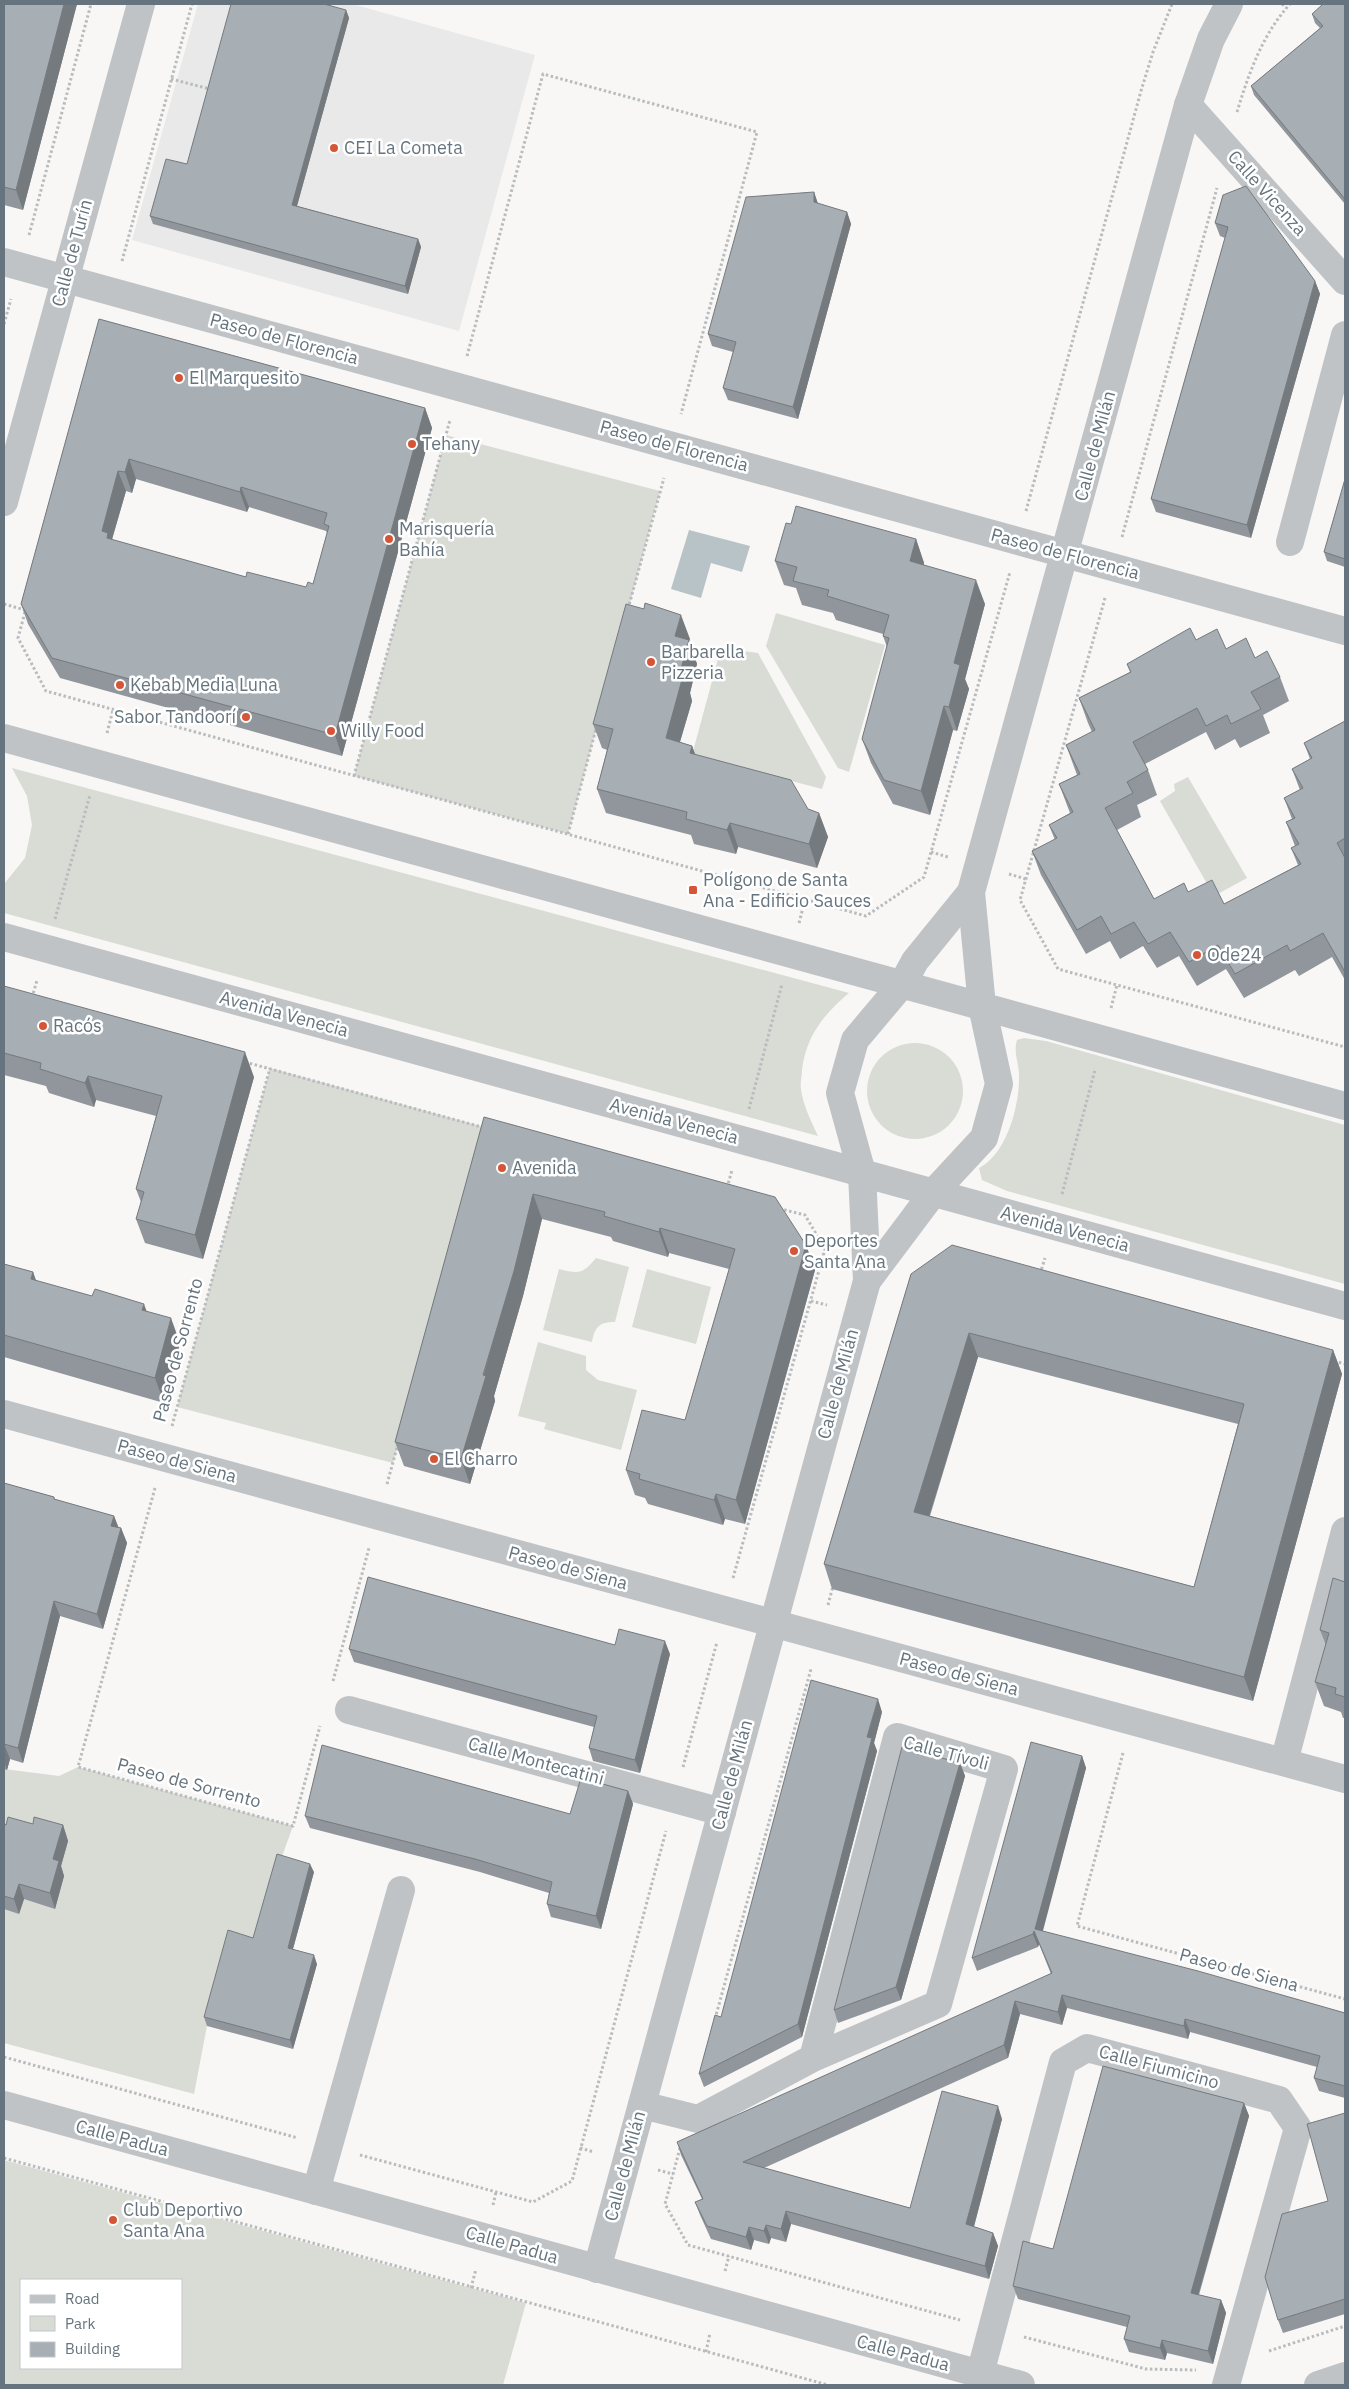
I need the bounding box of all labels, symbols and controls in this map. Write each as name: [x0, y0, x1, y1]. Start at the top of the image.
place label: CEI La Cometa: [344, 136, 463, 159]
marker: CEI La Cometa: [328, 142, 340, 154]
street label: Calle Vicenza: [1223, 145, 1312, 240]
street label: Calle de Turín: [46, 197, 97, 309]
street label: Paseo de Florencia: [207, 308, 361, 369]
place label: El Marquesito: [189, 366, 300, 389]
marker: El Marquesito: [173, 372, 185, 384]
street label: Calle de Milán: [1069, 388, 1120, 503]
street label: Paseo de Florencia: [597, 415, 751, 476]
place label: Tehany: [422, 432, 480, 455]
marker: Tehany: [406, 438, 418, 450]
place label: Marisquería Bahía: [399, 517, 495, 561]
street label: Paseo de Florencia: [988, 523, 1142, 584]
marker: Marisquería Bahía: [383, 533, 395, 545]
place label: Barbarella Pizzeria: [661, 640, 745, 684]
marker: Barbarella Pizzeria: [645, 656, 657, 668]
place label: Kebab Media Luna: [130, 673, 278, 696]
marker: Kebab Media Luna: [114, 679, 126, 691]
place label: Sabor Tandoorí: [114, 705, 236, 728]
marker: Sabor Tandoorí: [240, 711, 252, 723]
place label: Willy Food: [341, 719, 425, 742]
marker: Willy Food: [325, 725, 337, 737]
place label: Polígono de Santa Ana - Edificio Sauces: [703, 868, 871, 912]
marker: Polígono de Santa Ana - Edificio Sauces: [687, 884, 699, 896]
place label: Ode24: [1207, 943, 1262, 966]
marker: Ode24: [1191, 949, 1203, 961]
street label: Avenida Venecia: [217, 985, 351, 1042]
place label: Racós: [53, 1014, 102, 1037]
marker: Racós: [37, 1020, 49, 1032]
street label: Avenida Venecia: [607, 1092, 741, 1149]
place label: Avenida: [512, 1156, 577, 1179]
marker: Avenida: [496, 1162, 508, 1174]
street label: Avenida Venecia: [998, 1200, 1132, 1257]
place label: Deportes Santa Ana: [804, 1229, 886, 1273]
marker: Deportes Santa Ana: [788, 1245, 800, 1257]
street label: Paseo de Sorrento: [147, 1275, 208, 1424]
street label: Calle de Milán: [812, 1326, 863, 1441]
street label: Paseo de Siena: [115, 1434, 240, 1488]
place label: El Charro: [444, 1447, 518, 1470]
marker: El Charro: [428, 1453, 440, 1465]
street label: Paseo de Siena: [506, 1541, 631, 1595]
street label: Paseo de Siena: [897, 1647, 1022, 1701]
street label: Calle de Milán: [706, 1717, 757, 1832]
street label: Calle Tívoli: [901, 1730, 991, 1775]
street label: Calle Montecatini: [466, 1731, 607, 1790]
street label: Paseo de Sorrento: [115, 1752, 264, 1813]
street label: Paseo de Siena: [1177, 1943, 1302, 1997]
street label: Calle Fiumicino: [1097, 2039, 1222, 2094]
street label: Calle de Milán: [599, 2108, 650, 2223]
street label: Calle Padua: [73, 2114, 171, 2161]
place label: Club Deportivo Santa Ana: [123, 2198, 243, 2242]
marker: Club Deportivo Santa Ana: [107, 2214, 119, 2226]
street label: Calle Padua: [463, 2220, 561, 2269]
legend: [20, 2279, 182, 2369]
text: Road: [65, 2289, 100, 2308]
text: Park: [65, 2314, 95, 2333]
street label: Calle Padua: [854, 2329, 952, 2376]
text: Building: [65, 2339, 120, 2358]

